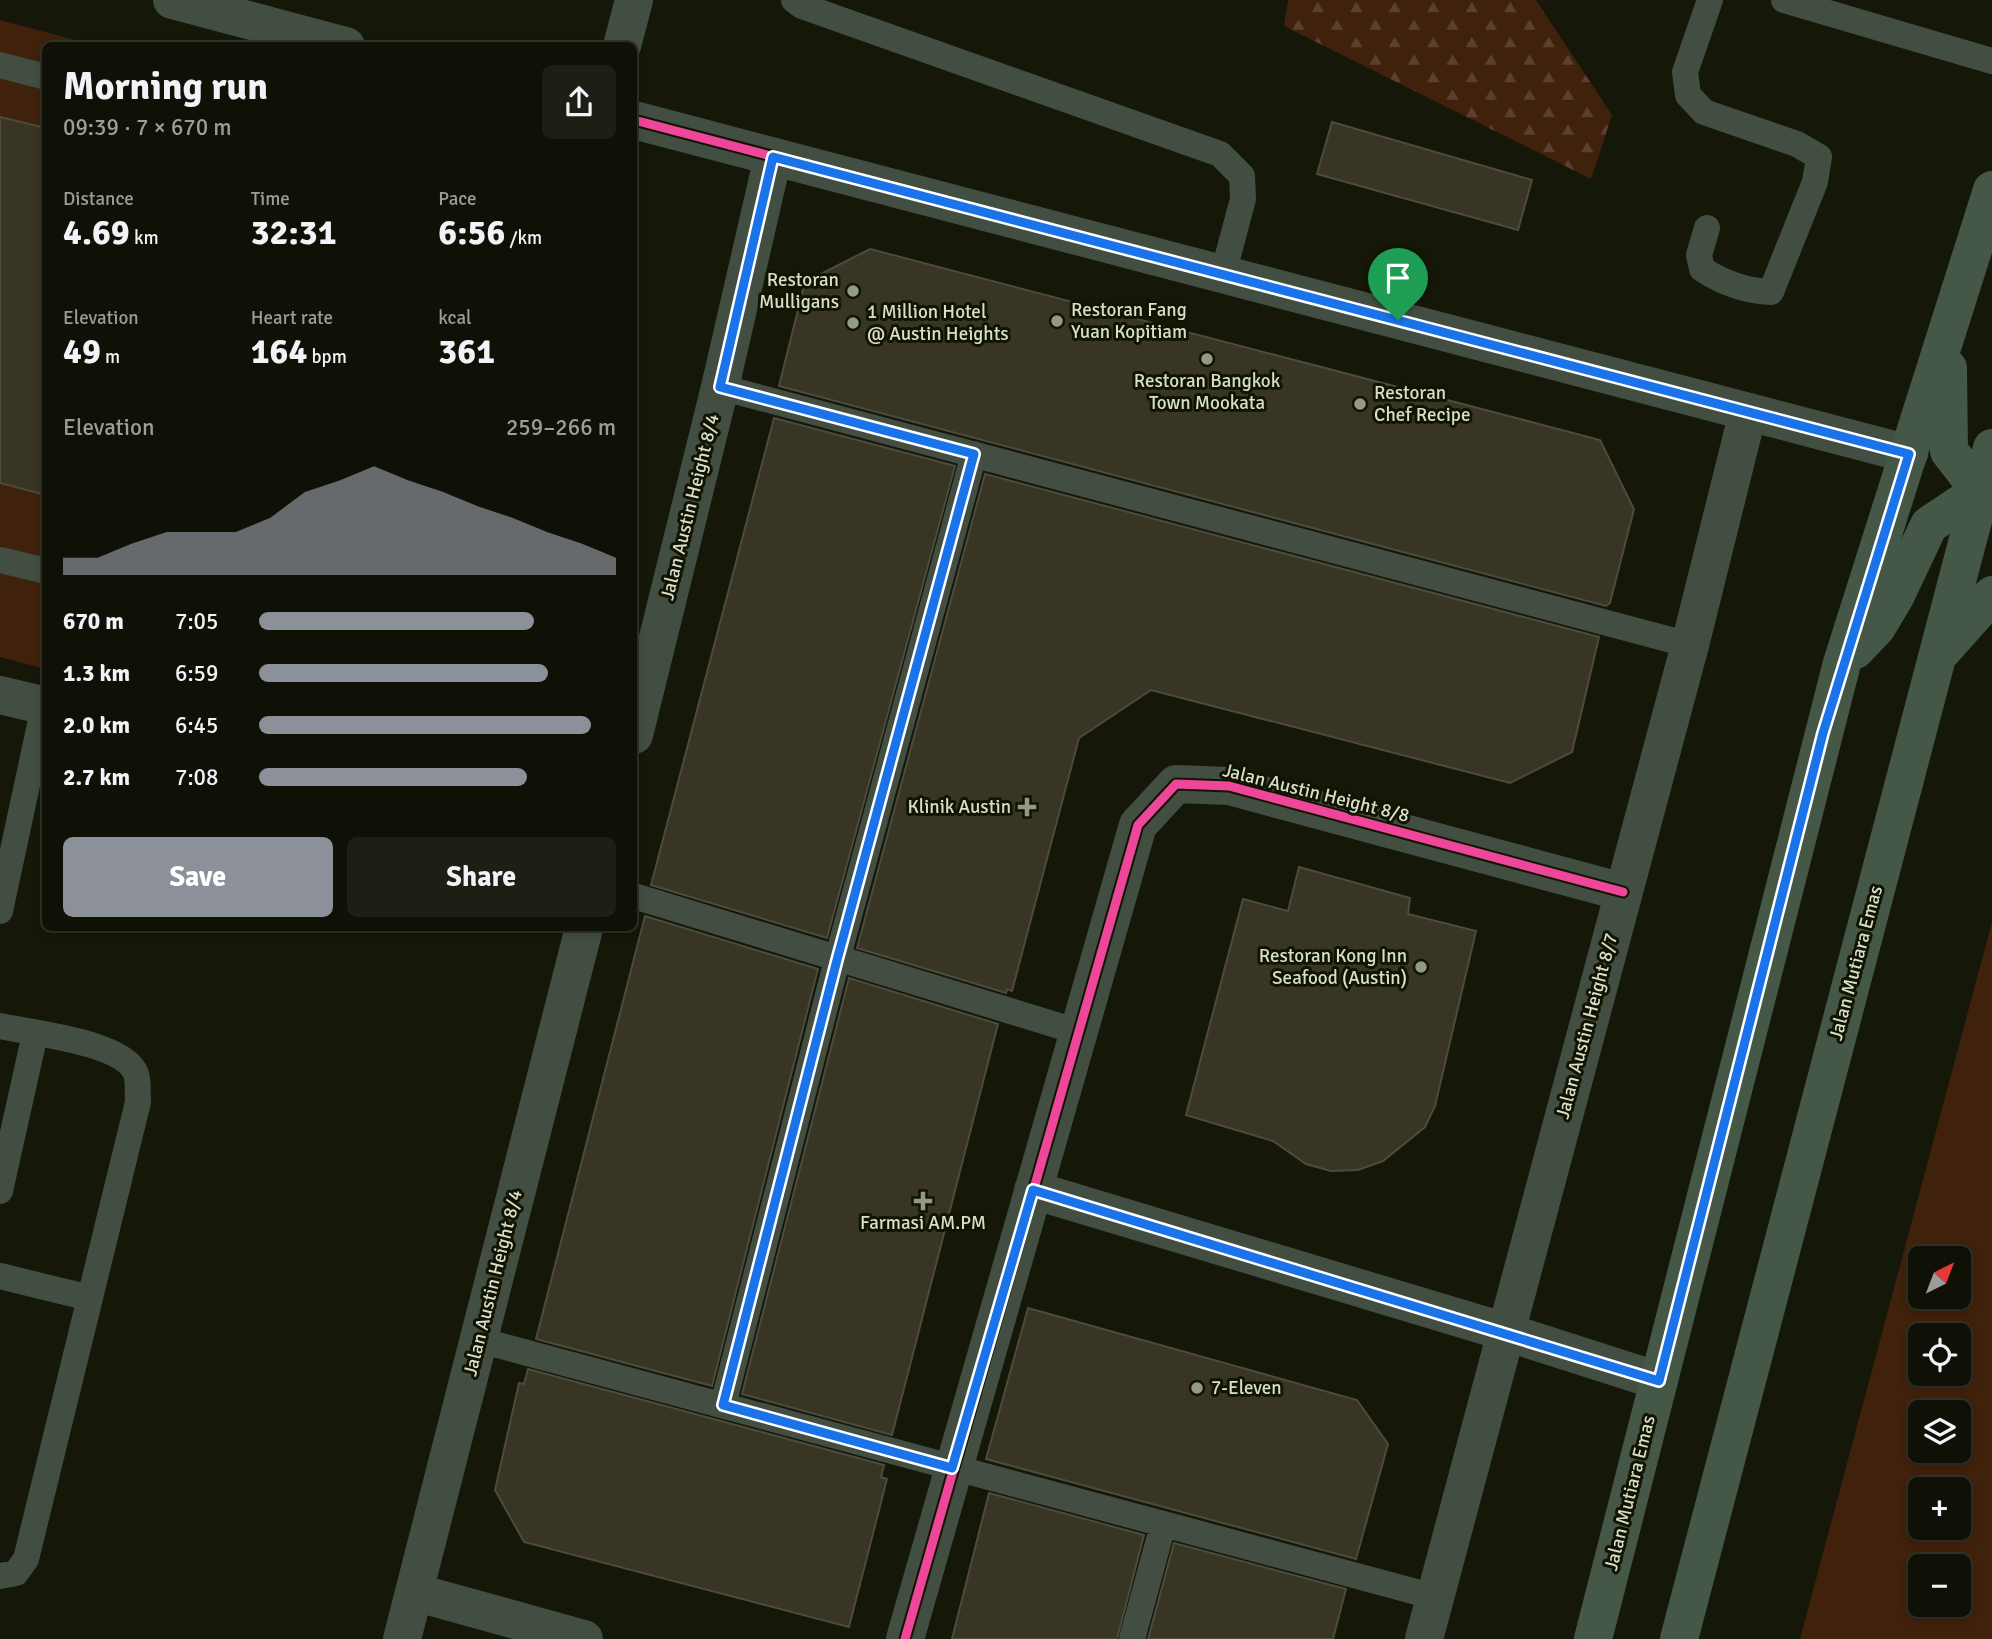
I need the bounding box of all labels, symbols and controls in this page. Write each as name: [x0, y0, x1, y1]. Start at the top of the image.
text: Morning run: [63, 63, 268, 110]
button: share: [542, 65, 616, 139]
text: 09:39 · 7 × 670 m: [63, 113, 232, 142]
text: Distance: [63, 187, 134, 211]
text: Time: [251, 187, 290, 211]
text: Pace: [438, 187, 477, 211]
text: 4.69: [63, 211, 130, 254]
text: 32:31: [251, 211, 337, 254]
text: 6:56: [438, 211, 505, 254]
text: km: [130, 226, 159, 250]
text: /km: [505, 226, 542, 250]
pin: [1368, 248, 1428, 320]
icon: arrive: [1379, 259, 1417, 297]
place label: Restoran Mulligans: [759, 268, 839, 314]
marker: Restoran Mulligans: [845, 283, 861, 299]
place label: Restoran Fang Yuan Kopitiam: [1071, 298, 1187, 344]
place label: 1 Million Hotel @ Austin Heights: [867, 300, 1009, 346]
text: Elevation: [63, 306, 139, 330]
text: Heart rate: [251, 306, 333, 330]
text: kcal: [438, 306, 472, 330]
marker: Restoran Fang Yuan Kopitiam: [1049, 313, 1065, 329]
marker: 1 Million Hotel @ Austin Heights: [845, 315, 861, 331]
text: 49: [63, 330, 101, 373]
text: 164: [251, 330, 307, 373]
text: 361: [438, 330, 495, 373]
text: m: [101, 345, 120, 369]
text: bpm: [307, 345, 347, 369]
marker: Restoran Bangkok Town Mookata: [1199, 351, 1215, 367]
place label: Restoran Bangkok Town Mookata: [1134, 369, 1281, 415]
place label: Restoran Chef Recipe: [1374, 381, 1470, 427]
marker: Restoran Chef Recipe: [1352, 396, 1368, 412]
street label: Jalan Austin Height 8/4: [655, 411, 725, 603]
text: Elevation: [63, 413, 155, 442]
text: 259–266 m: [506, 413, 616, 442]
text: 670 m: [63, 607, 124, 636]
text: 7:05: [175, 607, 218, 636]
text: 1.3 km: [63, 659, 130, 688]
text: 6:59: [175, 659, 218, 688]
text: 2.0 km: [63, 711, 130, 740]
text: 6:45: [175, 711, 218, 740]
street label: Jalan Austin Height 8/8: [1220, 758, 1412, 828]
text: 2.7 km: [63, 763, 130, 792]
text: 7:08: [175, 763, 218, 792]
place label: Klinik Austin: [907, 795, 1011, 819]
marker: Klinik Austin: [1017, 797, 1037, 817]
button: Save: [63, 837, 333, 917]
button: Share: [347, 837, 616, 917]
street label: Jalan Mutiara Emas: [1824, 883, 1888, 1043]
street label: Jalan Austin Height 8/7: [1551, 931, 1623, 1121]
place label: Restoran Kong Inn Seafood (Austin): [1259, 944, 1407, 990]
marker: Restoran Kong Inn Seafood (Austin): [1413, 959, 1429, 975]
street label: Jalan Austin Height 8/4: [458, 1187, 528, 1379]
marker: Farmasi AM.PM: [915, 1193, 931, 1209]
place label: Farmasi AM.PM: [860, 1211, 986, 1235]
north arrow: [1908, 1246, 1970, 1309]
map controls: [1908, 1246, 1971, 1617]
button: locate: [1908, 1323, 1971, 1386]
place label: 7-Eleven: [1211, 1376, 1282, 1400]
marker: 7-Eleven: [1189, 1380, 1205, 1396]
button: layers: [1908, 1400, 1971, 1463]
street label: Jalan Mutiara Emas: [1599, 1413, 1661, 1573]
button: +: [1908, 1477, 1971, 1540]
button: −: [1908, 1554, 1971, 1617]

